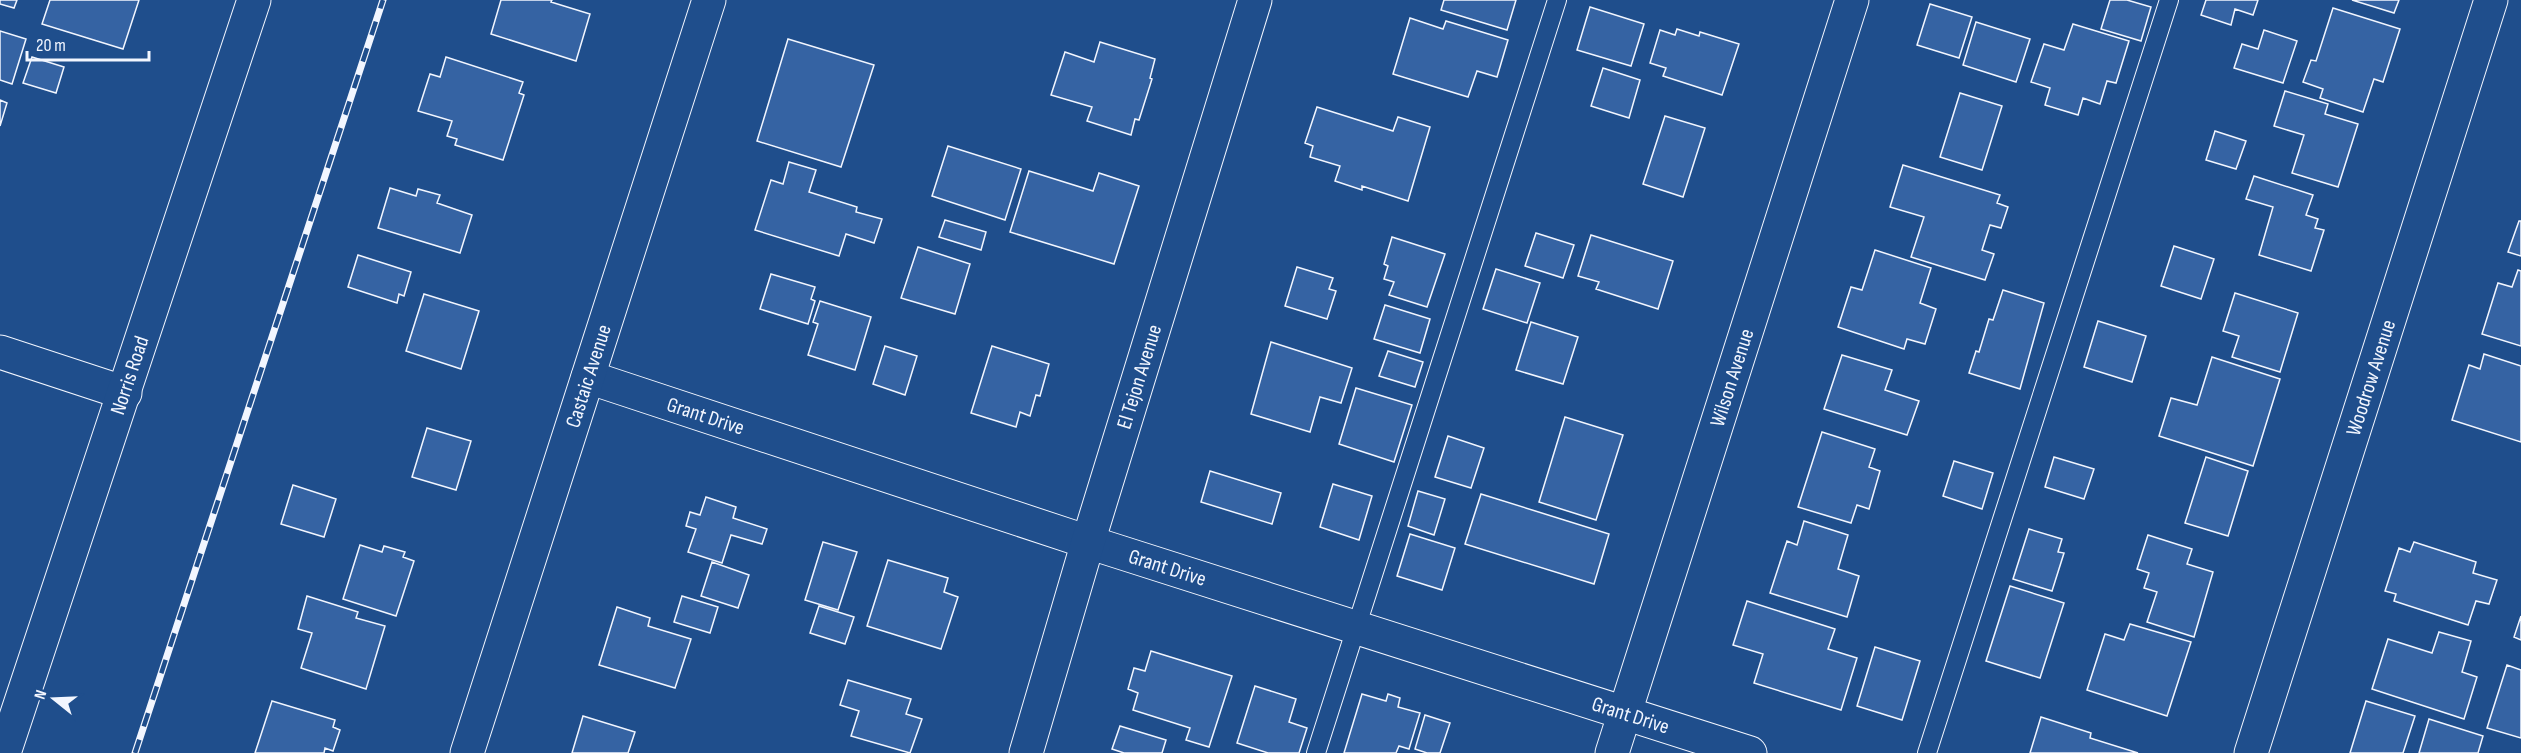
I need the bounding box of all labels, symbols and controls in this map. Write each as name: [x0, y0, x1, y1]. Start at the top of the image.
scale bar: [27, 24, 148, 62]
text: 20 m: [36, 35, 66, 56]
street label: Woodrow Avenue: [2340, 316, 2401, 439]
street label: Castaic Avenue: [560, 321, 616, 431]
street label: El Tejon Avenue: [1111, 321, 1167, 432]
street label: Wilson Avenue: [1704, 325, 1759, 430]
street label: Norris Road: [105, 333, 154, 418]
street label: Grant Drive: [664, 391, 748, 440]
street label: Grant Drive: [1126, 543, 1209, 591]
north arrow: [24, 669, 84, 729]
text: N: [31, 688, 52, 702]
street label: Grant Drive: [1589, 691, 1672, 739]

